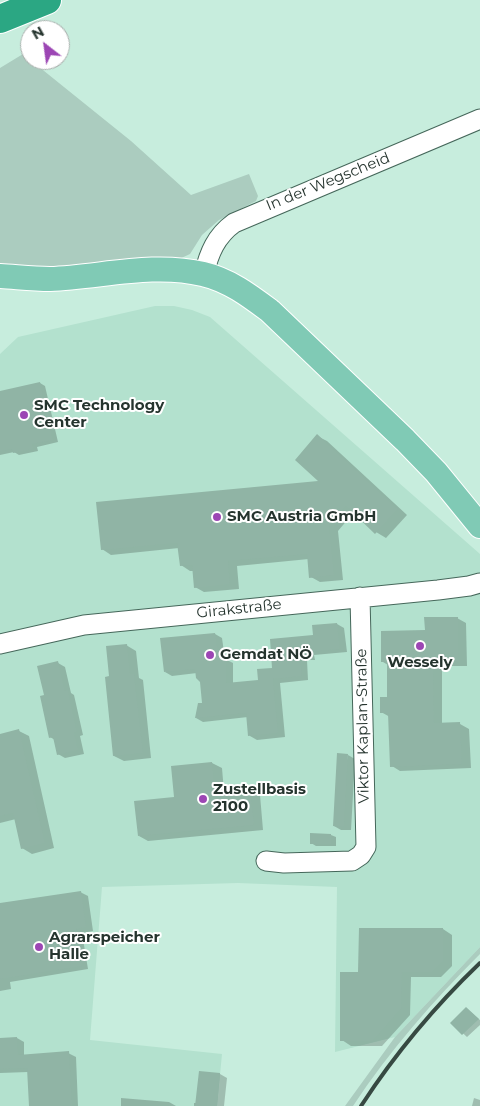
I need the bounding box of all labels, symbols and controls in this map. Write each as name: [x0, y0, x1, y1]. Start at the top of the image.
north arrow: [20, 20, 70, 70]
text: N: [29, 22, 47, 43]
street label: In der Wegscheid: [263, 149, 393, 215]
place label: SMC Technology Center: [34, 397, 164, 432]
marker: SMC Technology Center: [18, 409, 30, 421]
place label: SMC Austria GmbH: [227, 508, 376, 526]
marker: SMC Austria GmbH: [211, 511, 223, 523]
street label: Girakstraße: [196, 596, 282, 622]
marker: Wessely: [414, 640, 426, 652]
place label: Gemdat NÖ: [220, 646, 312, 664]
street label: Viktor Kaplan-Straße: [353, 648, 373, 804]
marker: Gemdat NÖ: [204, 649, 216, 661]
place label: Wessely: [388, 654, 452, 672]
place label: Zustellbasis 2100: [213, 781, 306, 816]
marker: Zustellbasis 2100: [197, 793, 209, 805]
place label: Agrarspeicher Halle: [49, 929, 160, 964]
marker: Agrarspeicher Halle: [33, 941, 45, 953]

